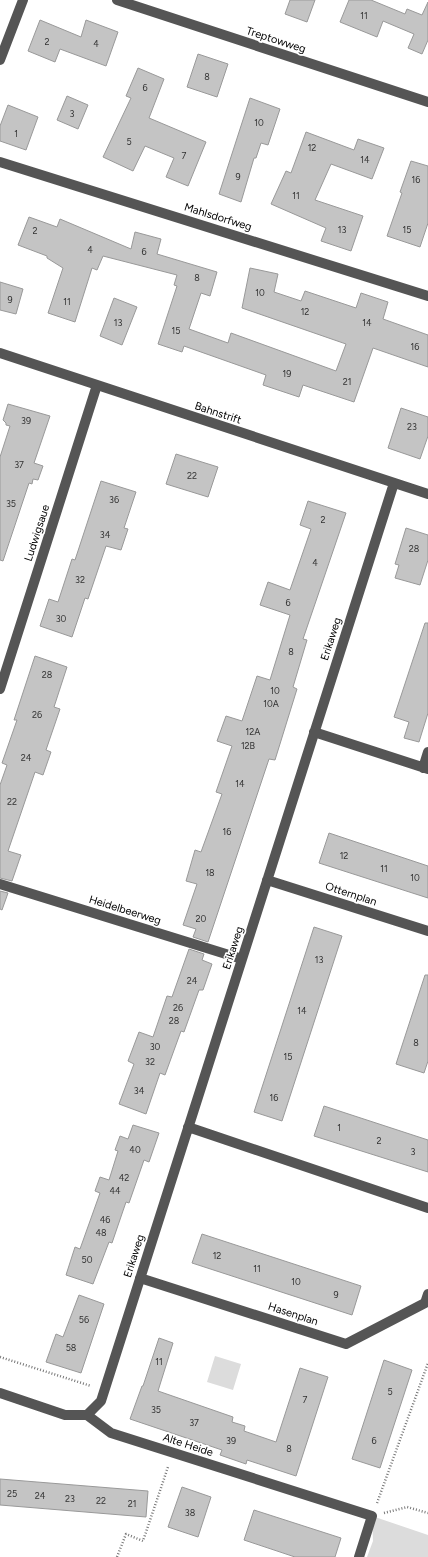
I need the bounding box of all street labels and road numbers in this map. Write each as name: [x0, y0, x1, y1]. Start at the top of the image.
street label: Treptowweg: [245, 24, 307, 56]
street label: Mahlsdorfweg: [183, 201, 253, 233]
street label: Bahnstrift: [193, 399, 243, 427]
street label: Ludwigsaue: [22, 503, 52, 563]
street label: Erikaweg: [318, 616, 344, 662]
street label: Otternplan: [324, 880, 378, 908]
street label: Heidelbeerweg: [87, 893, 163, 927]
street label: Erikaweg: [220, 925, 246, 971]
street label: Erikaweg: [121, 1233, 147, 1279]
street label: Hasenplan: [266, 1300, 320, 1328]
street label: Alte Heide: [161, 1431, 215, 1459]

